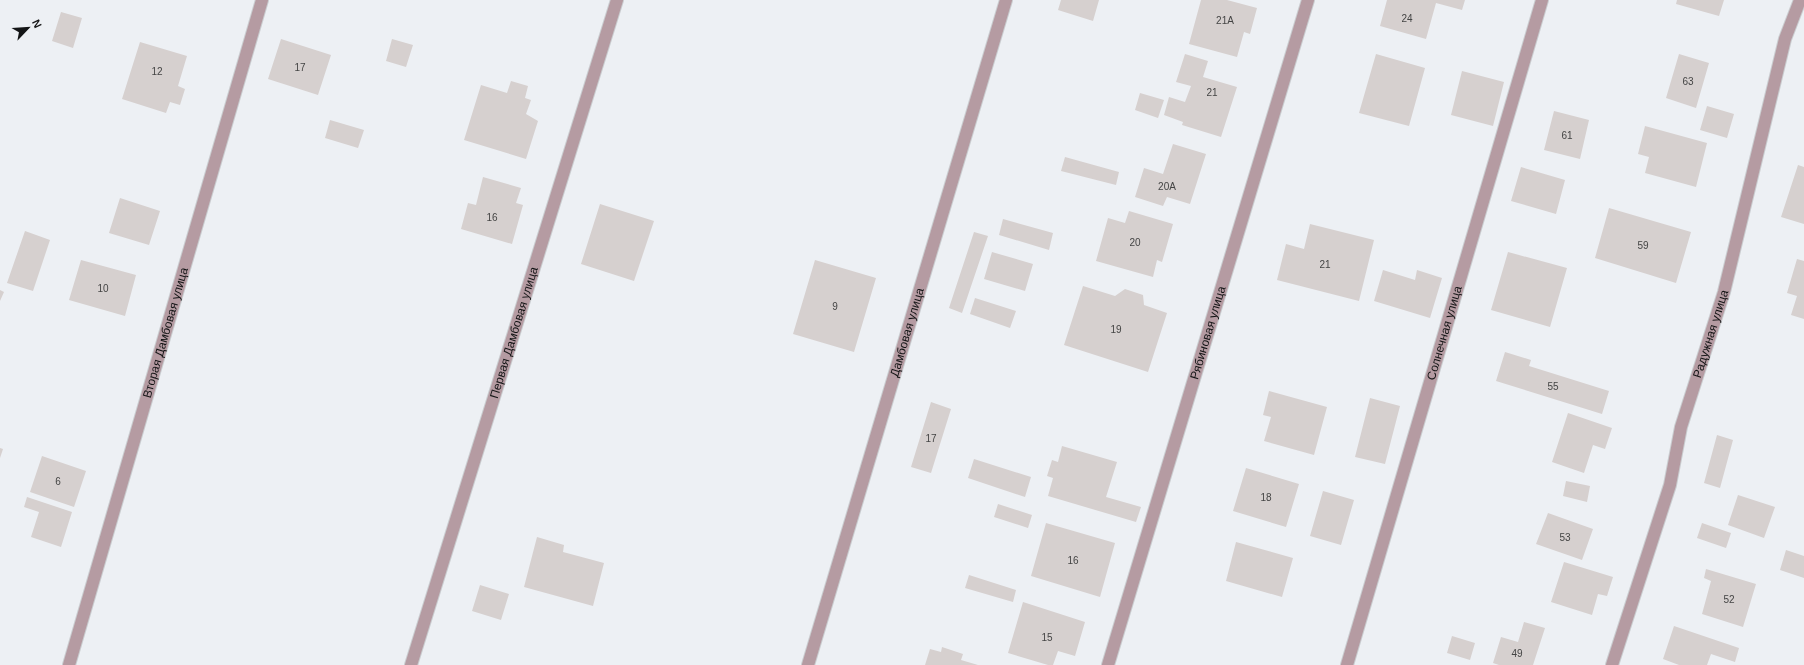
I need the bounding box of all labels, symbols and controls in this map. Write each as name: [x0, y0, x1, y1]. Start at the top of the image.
north arrow: [8, 8, 48, 48]
house number: 24: [1401, 13, 1413, 24]
house number: 21А: [1216, 15, 1234, 26]
text: N: [30, 18, 44, 30]
house number: 17: [294, 62, 306, 73]
house number: 12: [151, 66, 163, 77]
house number: 63: [1682, 76, 1694, 87]
house number: 21: [1206, 87, 1218, 98]
house number: 61: [1561, 130, 1573, 141]
house number: 20А: [1158, 181, 1176, 192]
house number: 16: [486, 212, 498, 223]
house number: 20: [1129, 237, 1141, 248]
house number: 59: [1637, 240, 1649, 251]
house number: 21: [1319, 259, 1331, 270]
street label: Первая Дамбовая улица: [487, 265, 541, 400]
street label: Вторая Дамбовая улица: [140, 266, 191, 400]
house number: 10: [97, 283, 109, 294]
street label: Рябиновая улица: [1187, 284, 1229, 381]
street label: Солнечная улица: [1424, 284, 1465, 382]
street label: Дамбовая улица: [887, 286, 927, 379]
street label: Радужная улица: [1690, 288, 1731, 380]
house number: 9: [832, 301, 838, 312]
house number: 19: [1110, 324, 1122, 335]
house number: 55: [1547, 381, 1559, 392]
house number: 17: [925, 433, 937, 444]
house number: 6: [55, 476, 61, 487]
house number: 18: [1260, 492, 1272, 503]
house number: 53: [1559, 532, 1571, 543]
house number: 16: [1067, 555, 1079, 566]
house number: 52: [1723, 594, 1735, 605]
house number: 15: [1041, 632, 1053, 643]
house number: 49: [1511, 648, 1523, 659]

